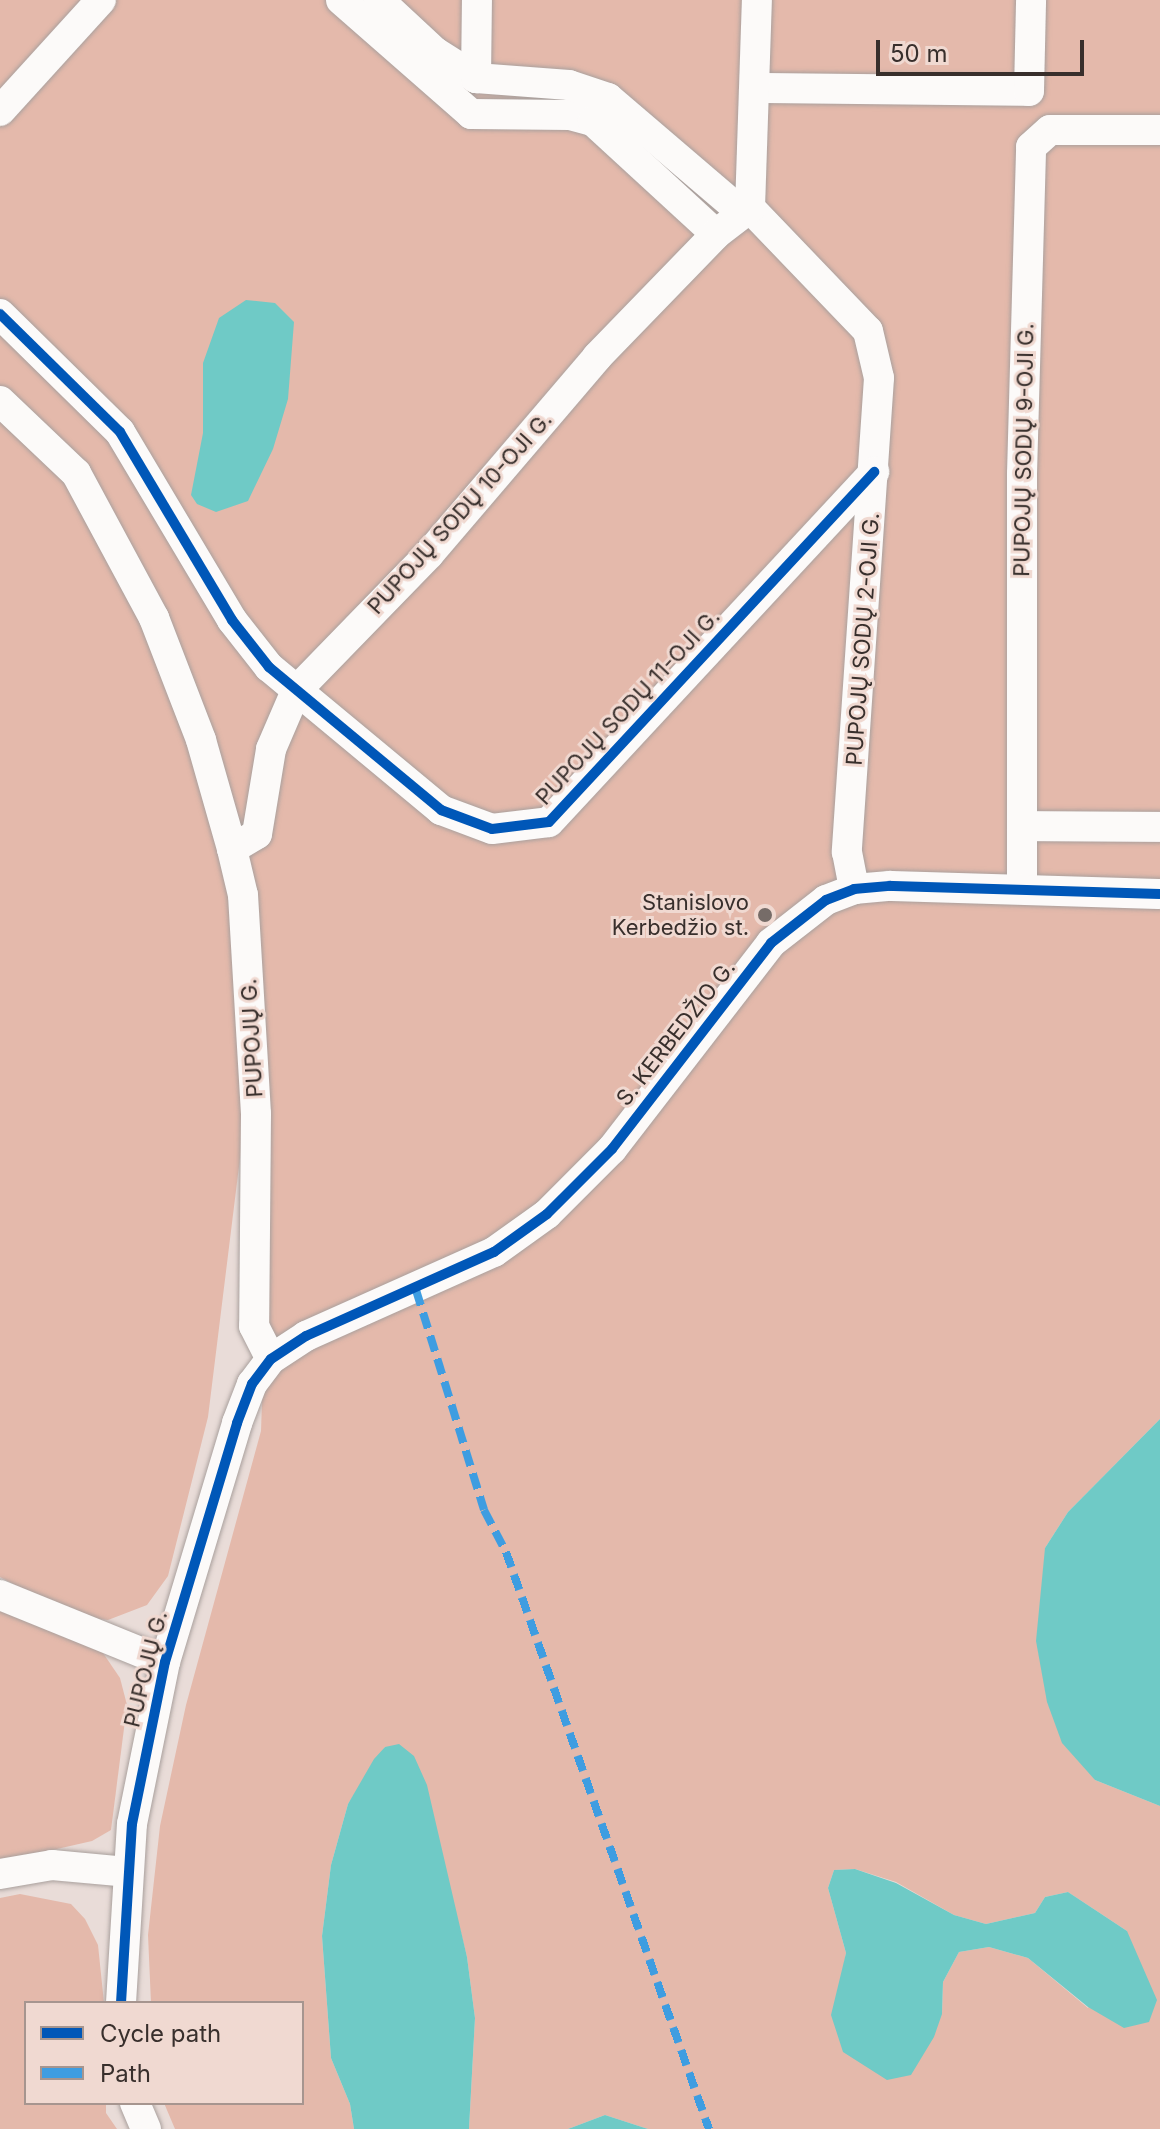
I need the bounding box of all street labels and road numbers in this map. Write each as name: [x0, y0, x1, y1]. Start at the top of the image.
street label: PUPOJŲ SODŲ 9-OJI G.: [1009, 323, 1039, 577]
street label: PUPOJŲ SODŲ 10-OJI G.: [362, 406, 558, 620]
street label: PUPOJŲ SODŲ 2-OJI G.: [841, 512, 885, 766]
street label: PUPOJŲ SODŲ 11-OJI G.: [530, 604, 726, 810]
street label: S. KERBEDŽIO G.: [611, 955, 741, 1111]
street label: PUPOJŲ G.: [236, 978, 268, 1098]
street label: PUPOJŲ G.: [119, 1608, 173, 1730]

